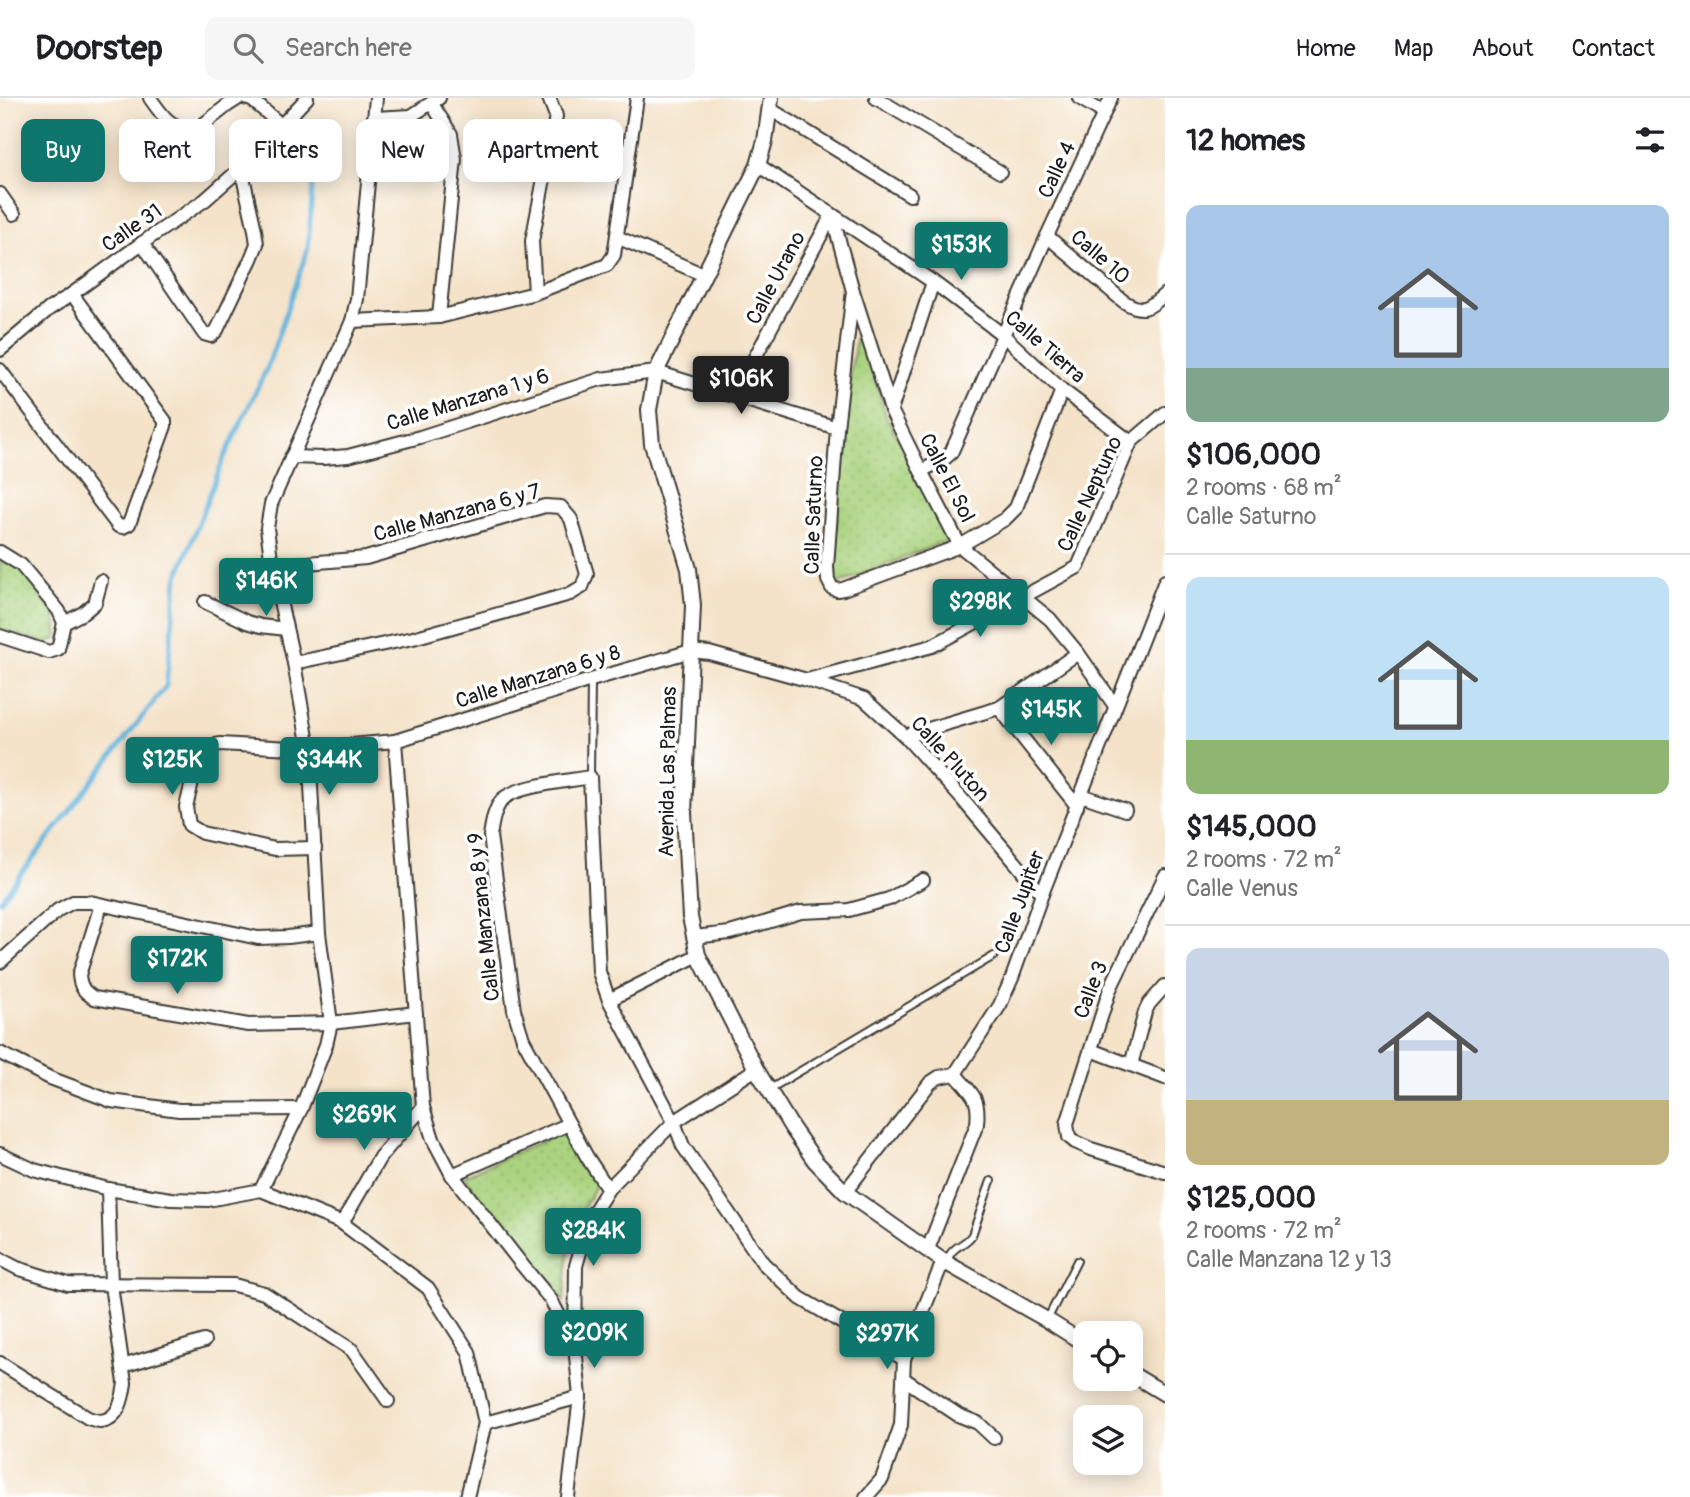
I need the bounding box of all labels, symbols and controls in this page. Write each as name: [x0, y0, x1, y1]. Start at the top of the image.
search box: [205, 17, 695, 80]
text: Doorstep: [35, 28, 163, 69]
icon: search: [229, 29, 267, 67]
text: Search here: [285, 32, 412, 64]
text: Home: [1295, 34, 1356, 63]
text: Map: [1394, 34, 1434, 63]
text: About: [1472, 34, 1534, 63]
text: Contact: [1572, 34, 1655, 63]
chip: Buy: [21, 119, 105, 182]
chip: Rent: [119, 119, 215, 182]
chip: Filters: [229, 119, 342, 182]
chip: New: [356, 119, 449, 182]
chip: Apartment: [463, 119, 623, 182]
icon: filters: [1631, 121, 1669, 159]
text: 12 homes: [1186, 122, 1305, 159]
street label: Calle 4: [1032, 137, 1082, 203]
street label: Calle 31: [97, 198, 167, 258]
pin: $153K: [912, 222, 1010, 282]
street label: Calle 10: [1065, 224, 1135, 290]
street label: Calle Urano: [740, 227, 812, 329]
text: $153K: [931, 230, 991, 259]
icon: home: [1365, 250, 1491, 376]
street label: Calle Tierra: [999, 305, 1091, 389]
pin: $106K: [692, 356, 790, 416]
street label: Calle Manzana 1 y 6: [383, 362, 553, 438]
text: $106K: [709, 364, 773, 393]
street label: Calle El Sol: [913, 429, 981, 527]
street label: Calle Neptuno: [1051, 432, 1129, 556]
text: $106,000: [1186, 436, 1321, 473]
street label: Calle Saturno: [798, 455, 830, 575]
text: 2 rooms · 68 m²: [1186, 473, 1342, 502]
street label: Calle Manzana 6 y 7: [371, 478, 543, 548]
text: Calle Saturno: [1186, 502, 1316, 531]
pin: $146K: [217, 559, 315, 618]
text: $146K: [235, 566, 297, 595]
pin: $298K: [931, 580, 1029, 639]
text: $298K: [949, 587, 1011, 616]
icon: home: [1365, 622, 1491, 748]
street label: Calle Manzana 6 y 8: [452, 639, 624, 715]
street label: Avenida Las Palmas: [653, 686, 683, 858]
pin: $145K: [1002, 688, 1100, 747]
text: $145K: [1020, 695, 1082, 724]
street label: Calle Pluton: [904, 711, 996, 807]
pin: $125K: [123, 738, 221, 797]
pin: $344K: [280, 738, 378, 797]
text: $125K: [142, 745, 202, 774]
text: $344K: [296, 745, 362, 774]
text: $145,000: [1186, 808, 1317, 845]
street label: Calle Manzana 8 y 9: [462, 831, 506, 1003]
text: 2 rooms · 72 m²: [1186, 845, 1342, 874]
street label: Calle Jupiter: [989, 846, 1051, 957]
text: Calle Venus: [1186, 874, 1298, 903]
pin: $172K: [128, 936, 226, 996]
text: $172K: [147, 944, 207, 973]
street label: Calle 3: [1068, 957, 1114, 1023]
icon: home: [1365, 993, 1491, 1119]
pin: $269K: [315, 1093, 413, 1152]
text: $269K: [332, 1100, 396, 1129]
text: $125,000: [1186, 1179, 1316, 1216]
pin: $284K: [544, 1208, 642, 1268]
text: $284K: [561, 1216, 625, 1245]
text: 2 rooms · 72 m²: [1186, 1216, 1342, 1245]
text: Calle Manzana 12 y 13: [1186, 1245, 1392, 1274]
pin: $209K: [545, 1310, 643, 1370]
pin: $297K: [838, 1312, 936, 1371]
text: $209K: [561, 1318, 627, 1347]
text: $297K: [855, 1319, 919, 1348]
map controls: [1073, 1321, 1143, 1475]
button: locate: [1073, 1321, 1143, 1391]
button: layers: [1073, 1405, 1143, 1475]

